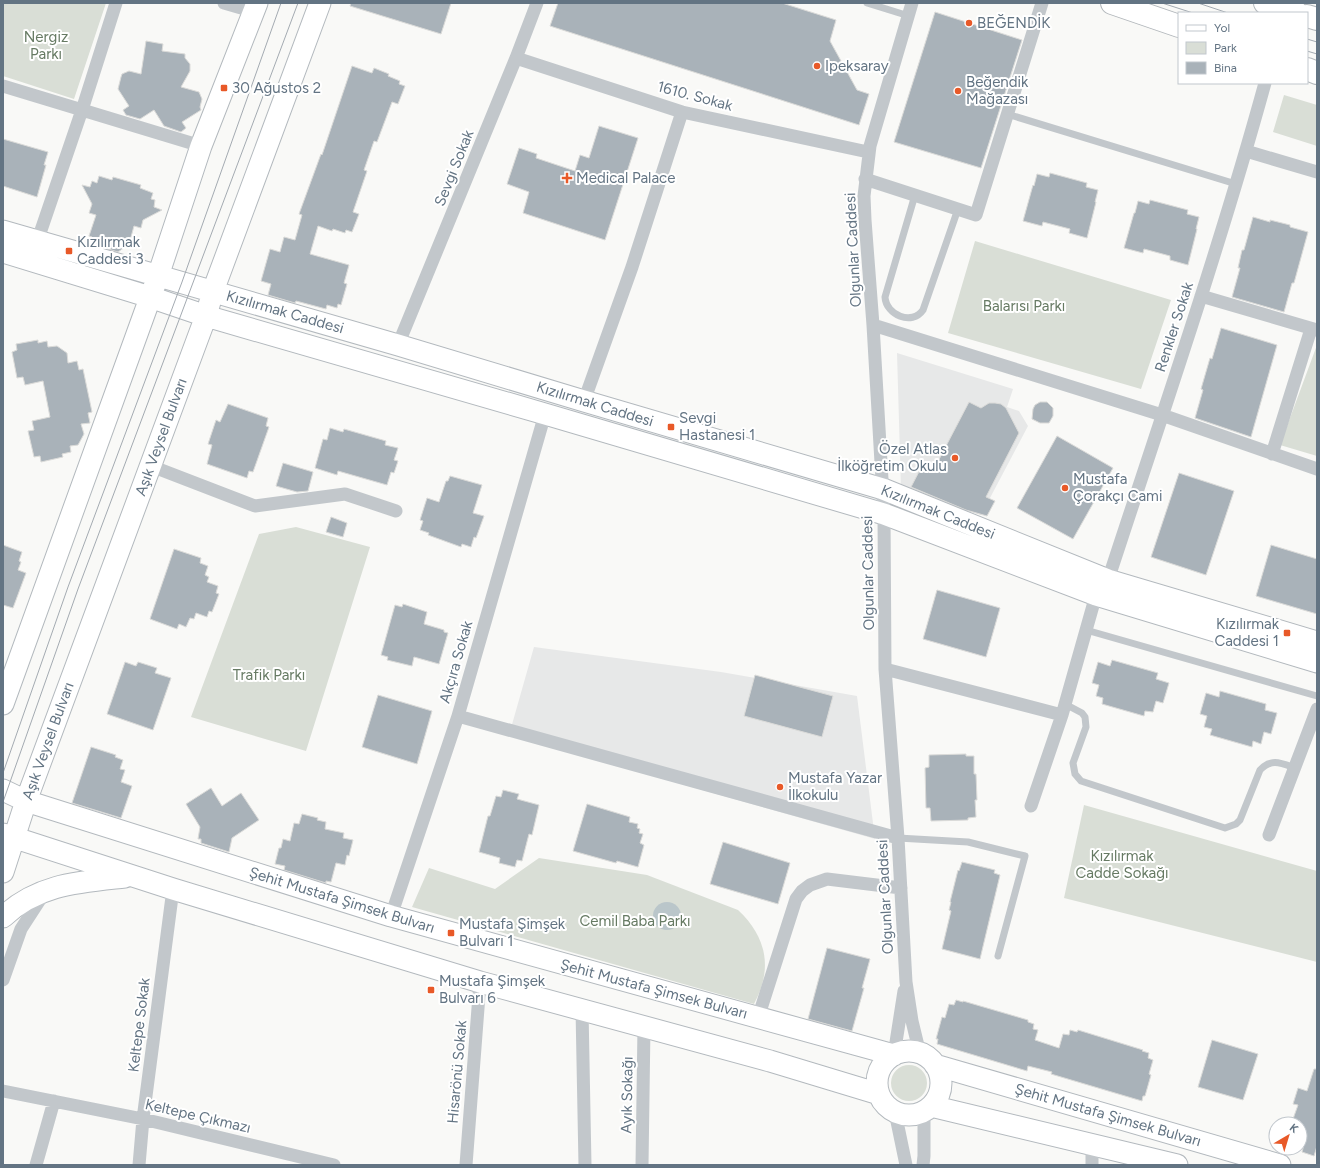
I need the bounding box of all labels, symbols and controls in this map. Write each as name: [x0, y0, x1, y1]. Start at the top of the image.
legend: [1178, 12, 1308, 84]
place label: BEĞENDİK: [977, 14, 1051, 32]
marker: BEĞENDİK: [964, 18, 974, 28]
text: Yol: [1214, 21, 1230, 35]
park label: Nergiz Parkı: [24, 28, 68, 63]
text: Park: [1214, 41, 1237, 55]
place label: Ipeksaray: [825, 57, 889, 75]
marker: Ipeksaray: [812, 61, 822, 71]
text: Bina: [1214, 61, 1237, 75]
place label: Beğendik Mağazası: [966, 73, 1029, 108]
street label: 1610. Sokak: [655, 77, 735, 115]
place label: 30 Ağustos 2: [232, 79, 321, 97]
marker: 30 Ağustos 2: [219, 83, 229, 93]
marker: Beğendik Mağazası: [953, 86, 963, 96]
street label: Sevgi Sokak: [431, 127, 478, 209]
place label: Medical Palace: [576, 169, 675, 187]
marker: Medical Palace: [561, 172, 573, 184]
street label: Olgunlar Caddesi: [841, 192, 865, 308]
place label: Kızılırmak Caddesi 3: [77, 233, 144, 268]
marker: Kızılırmak Caddesi 3: [64, 246, 74, 256]
street label: Renkler Sokak: [1151, 279, 1197, 374]
street label: Kızılırmak Caddesi: [224, 287, 346, 337]
park label: Balarısı Parkı: [983, 297, 1065, 315]
street label: Aşık Veysel Bulvarı: [131, 376, 191, 498]
street label: Kızılırmak Caddesi: [534, 378, 656, 430]
place label: Sevgi Hastanesi 1: [679, 409, 755, 444]
marker: Sevgi Hastanesi 1: [666, 422, 676, 432]
place label: Özel Atlas İlköğretim Okulu: [837, 440, 947, 475]
marker: Özel Atlas İlköğretim Okulu: [950, 453, 960, 463]
place label: Mustafa Çorakçı Cami: [1073, 470, 1162, 505]
street label: Kızılırmak Caddesi: [878, 481, 998, 543]
marker: Mustafa Çorakçı Cami: [1060, 483, 1070, 493]
street label: Olgunlar Caddesi: [858, 515, 878, 631]
place label: Kızılırmak Caddesi 1: [1214, 615, 1280, 650]
street label: Akçıra Sokak: [436, 618, 477, 705]
marker: Kızılırmak Caddesi 1: [1282, 628, 1292, 638]
park label: Trafik Parkı: [233, 666, 305, 684]
street label: Aşık Veysel Bulvarı: [18, 680, 78, 802]
place label: Mustafa Yazar İlkokulu: [788, 769, 882, 804]
marker: Mustafa Yazar İlkokulu: [775, 782, 785, 792]
street label: Olgunlar Caddesi: [873, 839, 897, 955]
park label: Kızılırmak Cadde Sokağı: [1076, 847, 1168, 882]
street label: Şehit Mustafa Şimsek Bulvarı: [247, 863, 437, 937]
park label: Cemil Baba Parkı: [579, 912, 691, 930]
place label: Mustafa Şimşek Bulvarı 1: [459, 915, 566, 950]
marker: Mustafa Şimşek Bulvarı 1: [446, 928, 456, 938]
street label: Şehit Mustafa Şimsek Bulvarı: [558, 955, 750, 1023]
place label: Mustafa Şimşek Bulvarı 6: [439, 972, 546, 1007]
street label: Keltepe Sokak: [124, 976, 154, 1073]
marker: Mustafa Şimşek Bulvarı 6: [426, 985, 436, 995]
street label: Hisarönü Sokak: [444, 1019, 471, 1124]
street label: Ayık Sokağı: [617, 1056, 637, 1134]
street label: Şehit Mustafa Şimsek Bulvarı: [1013, 1080, 1203, 1150]
street label: Keltepe Çıkmazı: [143, 1095, 253, 1137]
north arrow: [1268, 1116, 1308, 1156]
text: K: [1287, 1121, 1301, 1136]

